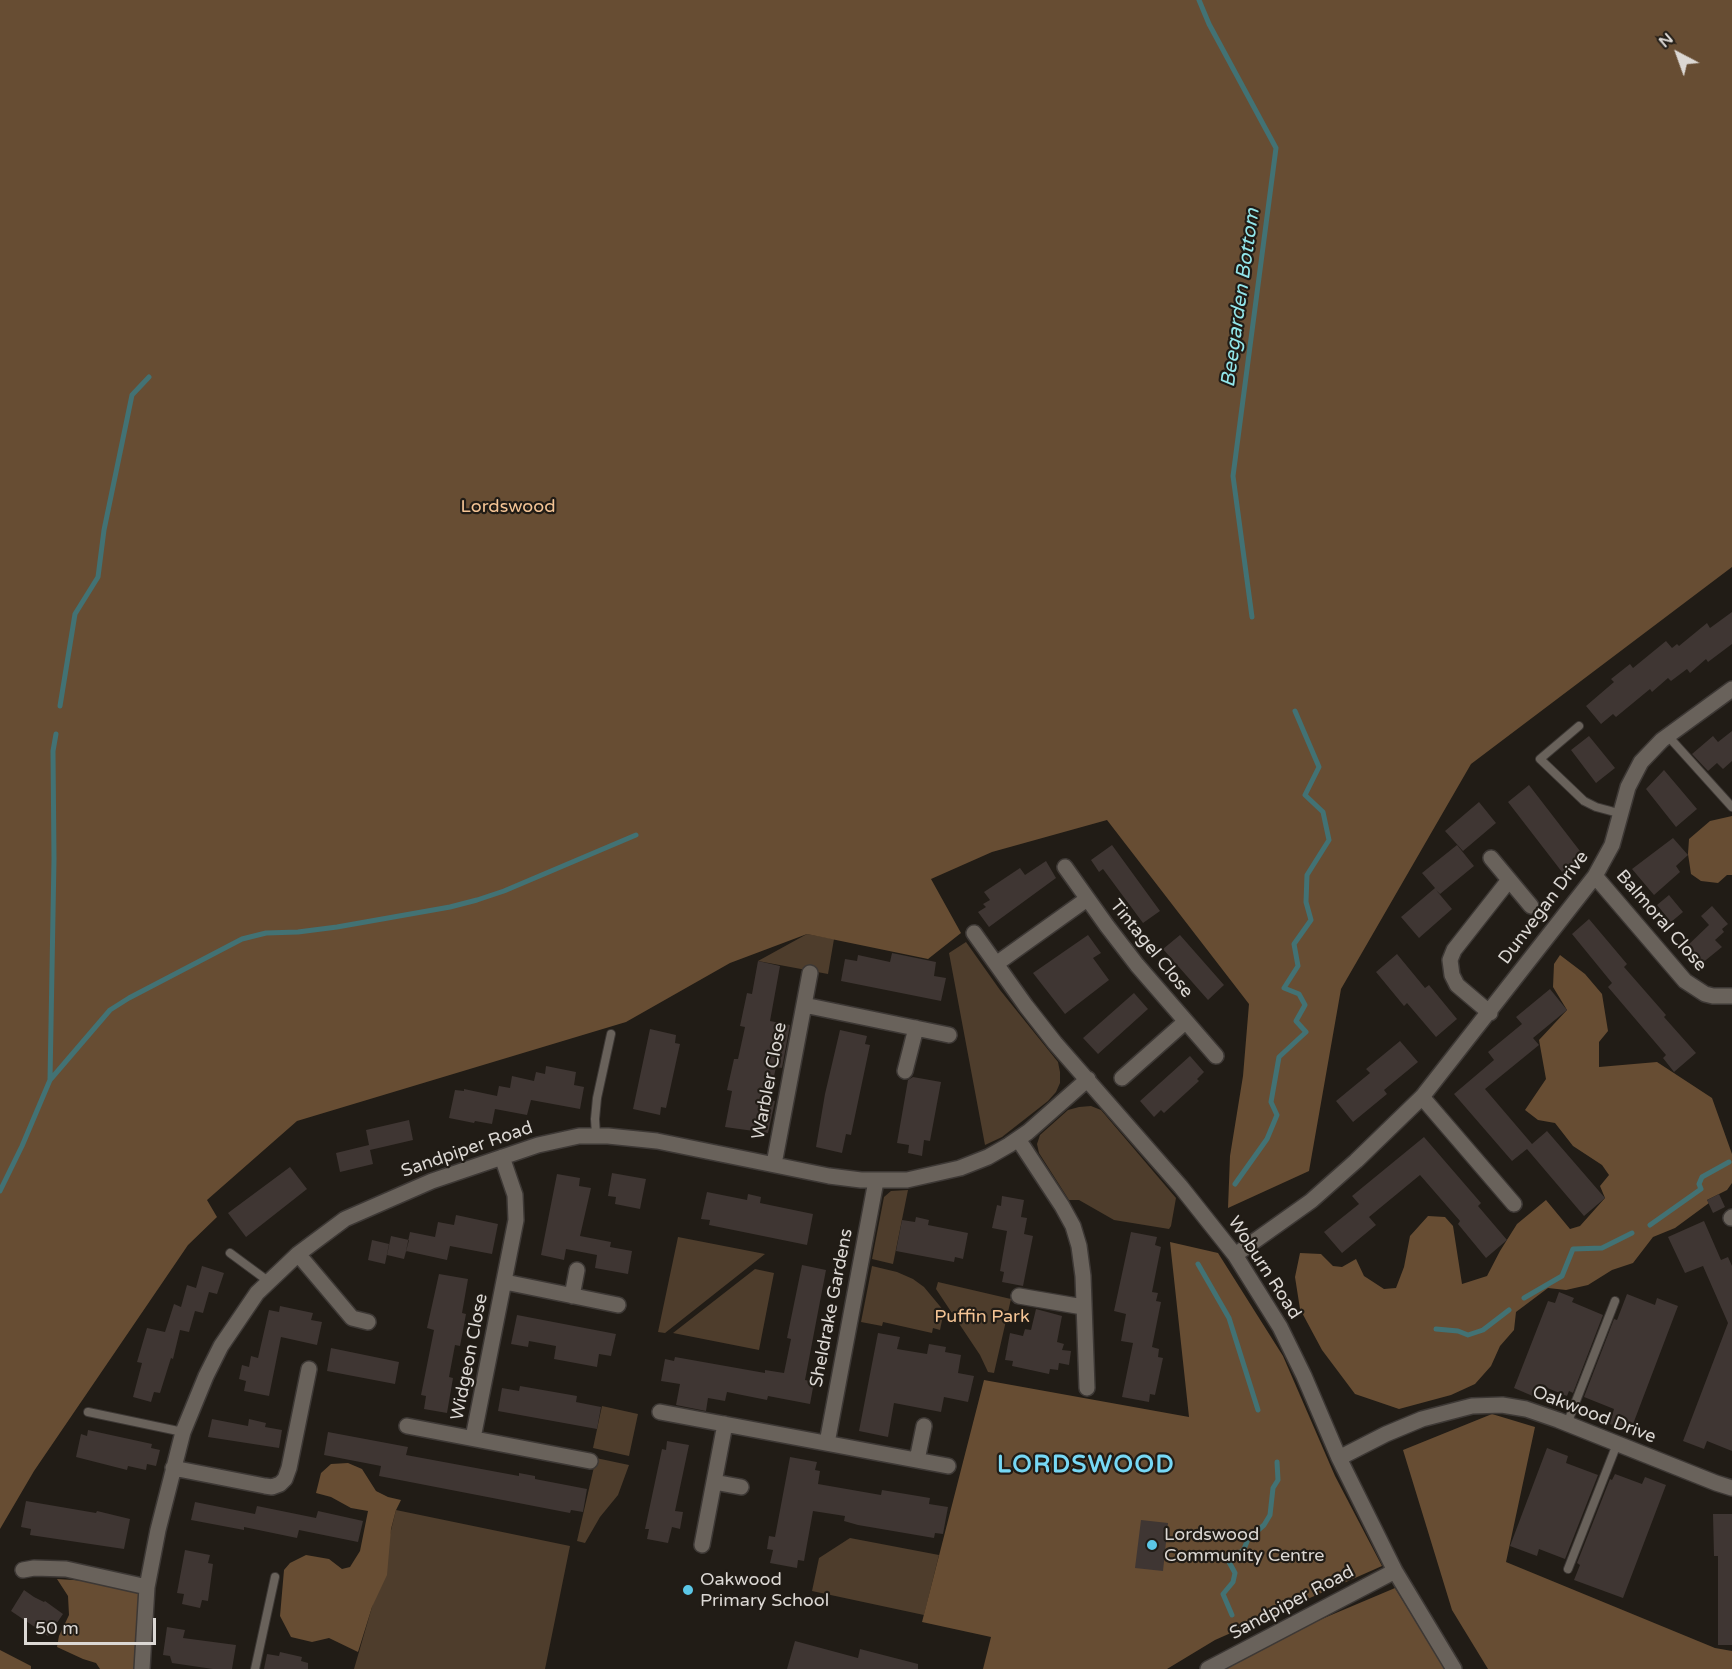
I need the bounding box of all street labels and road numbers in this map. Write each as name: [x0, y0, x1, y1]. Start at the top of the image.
street label: Dunvegan Drive: [1494, 847, 1594, 969]
street label: Balmoral Close: [1611, 866, 1711, 976]
street label: Tintagel Close: [1105, 895, 1197, 1003]
street label: Warbler Close: [748, 1021, 792, 1141]
street label: Sandpiper Road: [398, 1117, 536, 1183]
street label: Woburn Road: [1223, 1212, 1305, 1324]
street label: Sheldrake Gardens: [806, 1227, 858, 1389]
street label: Widgeon Close: [447, 1292, 493, 1422]
street label: Oakwood Drive: [1529, 1381, 1659, 1449]
street label: Sandpiper Road: [1226, 1561, 1358, 1645]

